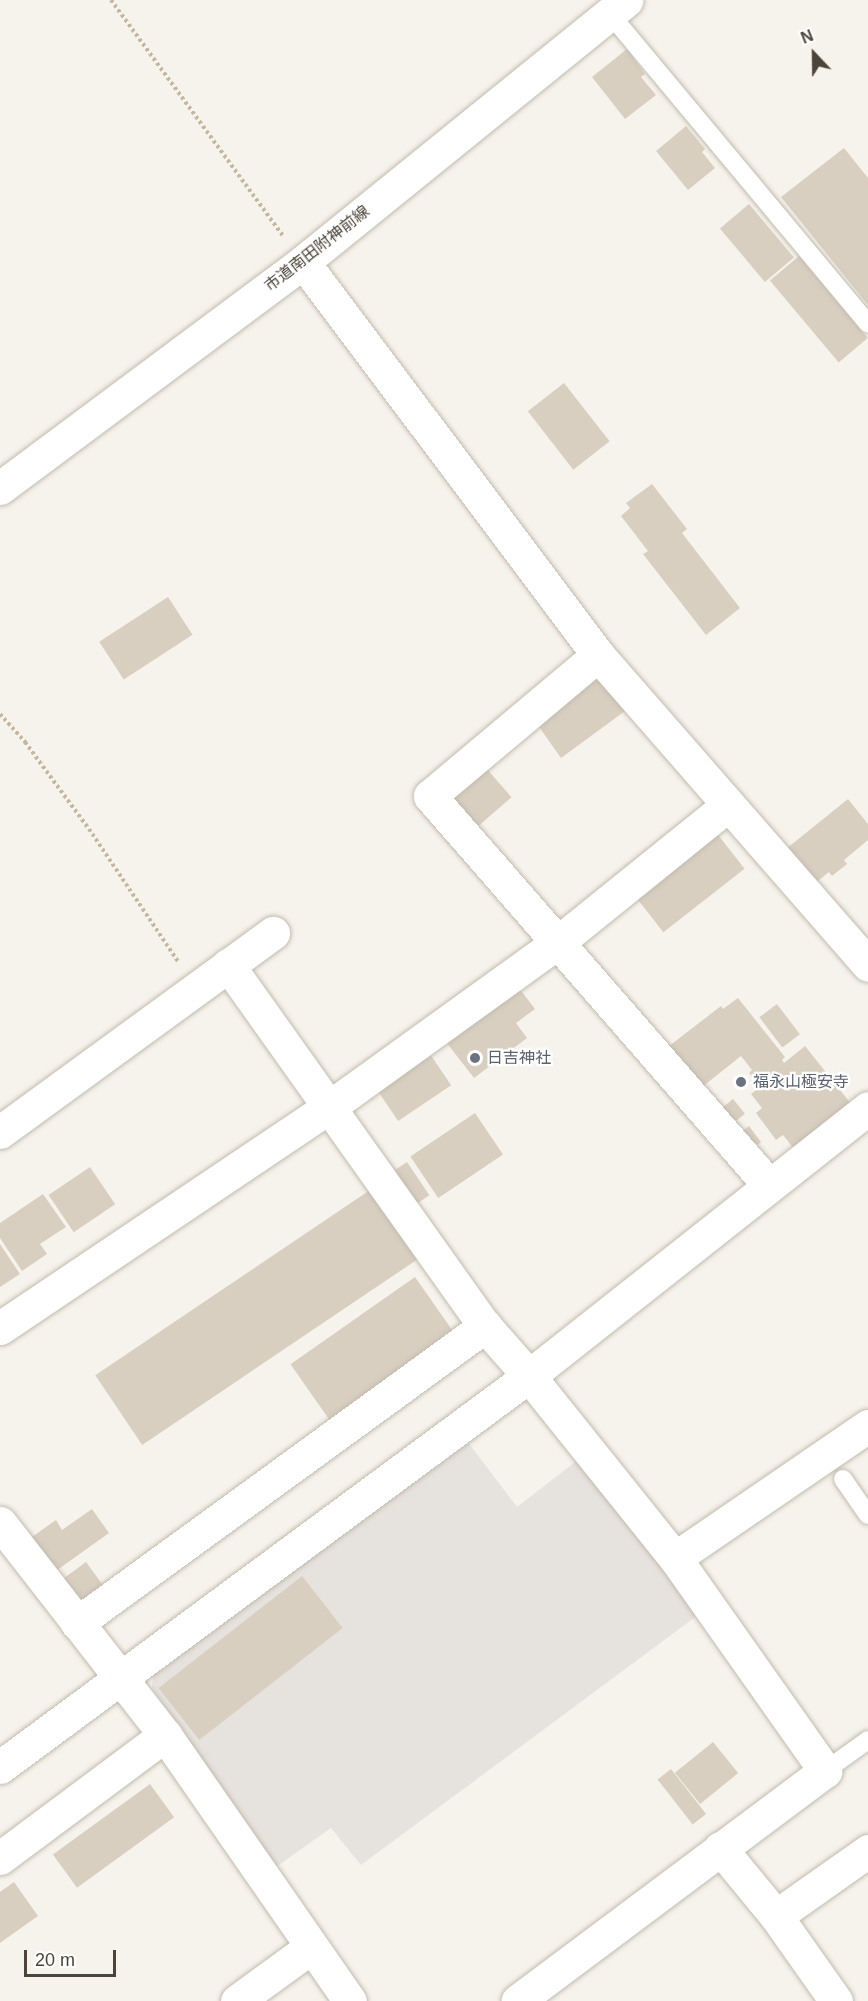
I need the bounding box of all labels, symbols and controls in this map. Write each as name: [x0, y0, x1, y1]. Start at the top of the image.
north arrow: [784, 24, 844, 84]
text: N: [799, 27, 816, 47]
street label: 市道南田附神前線: [261, 202, 373, 296]
place label: 日吉神社: [487, 1048, 551, 1068]
marker: 日吉神社: [468, 1051, 482, 1065]
place label: 福永山極安寺: [753, 1072, 849, 1092]
marker: 福永山極安寺: [734, 1075, 748, 1089]
scale bar: [27, 1938, 118, 1976]
text: 20 m: [35, 1950, 75, 1970]

